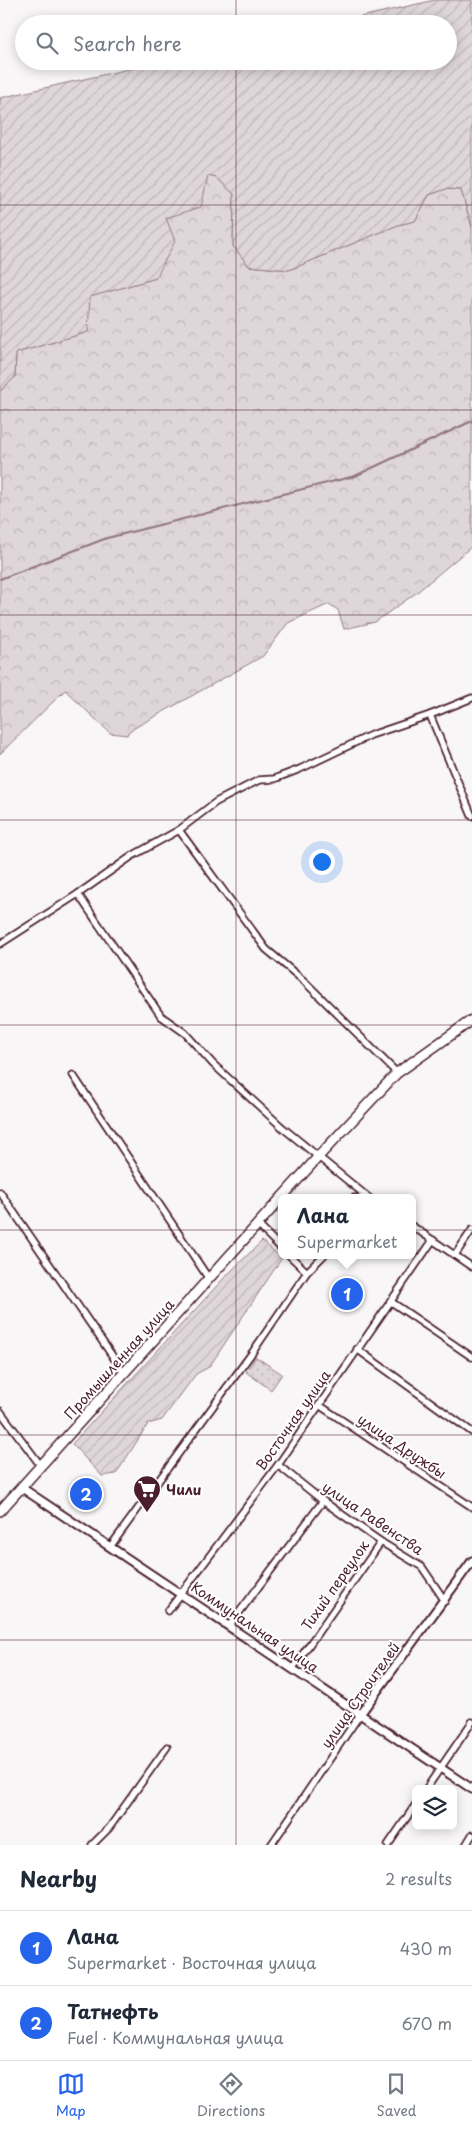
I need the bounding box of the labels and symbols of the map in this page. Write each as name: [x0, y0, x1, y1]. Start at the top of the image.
your location: [309, 849, 335, 875]
pin: 1: [331, 1275, 363, 1313]
street label: Промышленная улица: [59, 1294, 179, 1424]
street label: Восточная улица: [251, 1365, 336, 1474]
street label: улица Дружбы: [353, 1409, 451, 1483]
supermarket icon: Чили: [132, 1474, 162, 1513]
pin: 2: [70, 1475, 102, 1513]
street label: улица Равенства: [318, 1476, 428, 1560]
place label: Чили: [166, 1479, 202, 1500]
street label: Тихий переулок: [296, 1535, 374, 1634]
street label: Коммунальная улица: [187, 1576, 323, 1678]
street label: улица Строителей: [316, 1638, 404, 1752]

